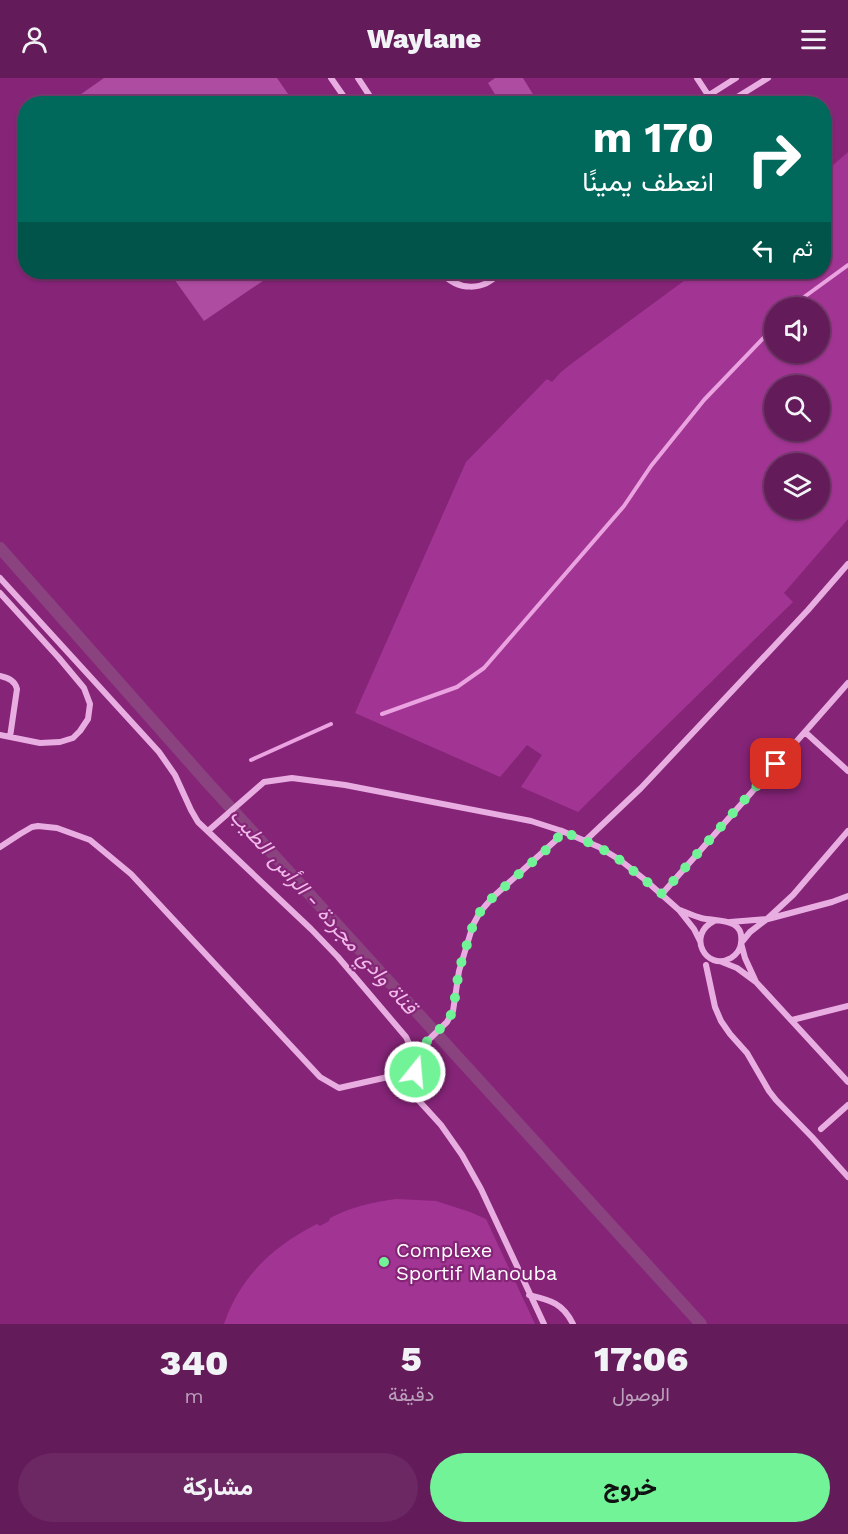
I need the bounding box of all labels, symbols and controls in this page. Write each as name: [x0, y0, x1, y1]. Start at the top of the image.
icon: person: [18, 23, 51, 56]
text: Waylane: [367, 23, 481, 55]
icon: menu: [797, 23, 830, 56]
text: 170 m: [593, 113, 714, 162]
icon: right: [735, 120, 813, 198]
text: انعطف يمينًا: [582, 166, 714, 198]
icon: left: [747, 234, 780, 267]
text: ثم: [792, 236, 813, 261]
map controls: [764, 297, 830, 519]
button: sound: [764, 297, 830, 363]
button: search: [764, 375, 830, 441]
button: layers: [764, 453, 830, 519]
pin: [750, 738, 801, 789]
icon: arrive: [759, 747, 792, 780]
water label: قناة وادي مجردة - الرأس الطيب: [221, 803, 425, 1024]
position arrow: [383, 1040, 447, 1104]
place label: Complexe Sportif Manouba: [396, 1238, 557, 1285]
marker: Complexe Sportif Manouba: [377, 1255, 391, 1269]
text: 5: [401, 1338, 422, 1380]
text: 17:06: [594, 1338, 688, 1380]
text: 340: [160, 1342, 228, 1384]
text: دقيقة: [388, 1382, 434, 1406]
text: الوصول: [612, 1382, 670, 1406]
text: m: [184, 1384, 204, 1408]
button: مشاركة: [18, 1453, 418, 1522]
button: خروج: [430, 1453, 830, 1522]

